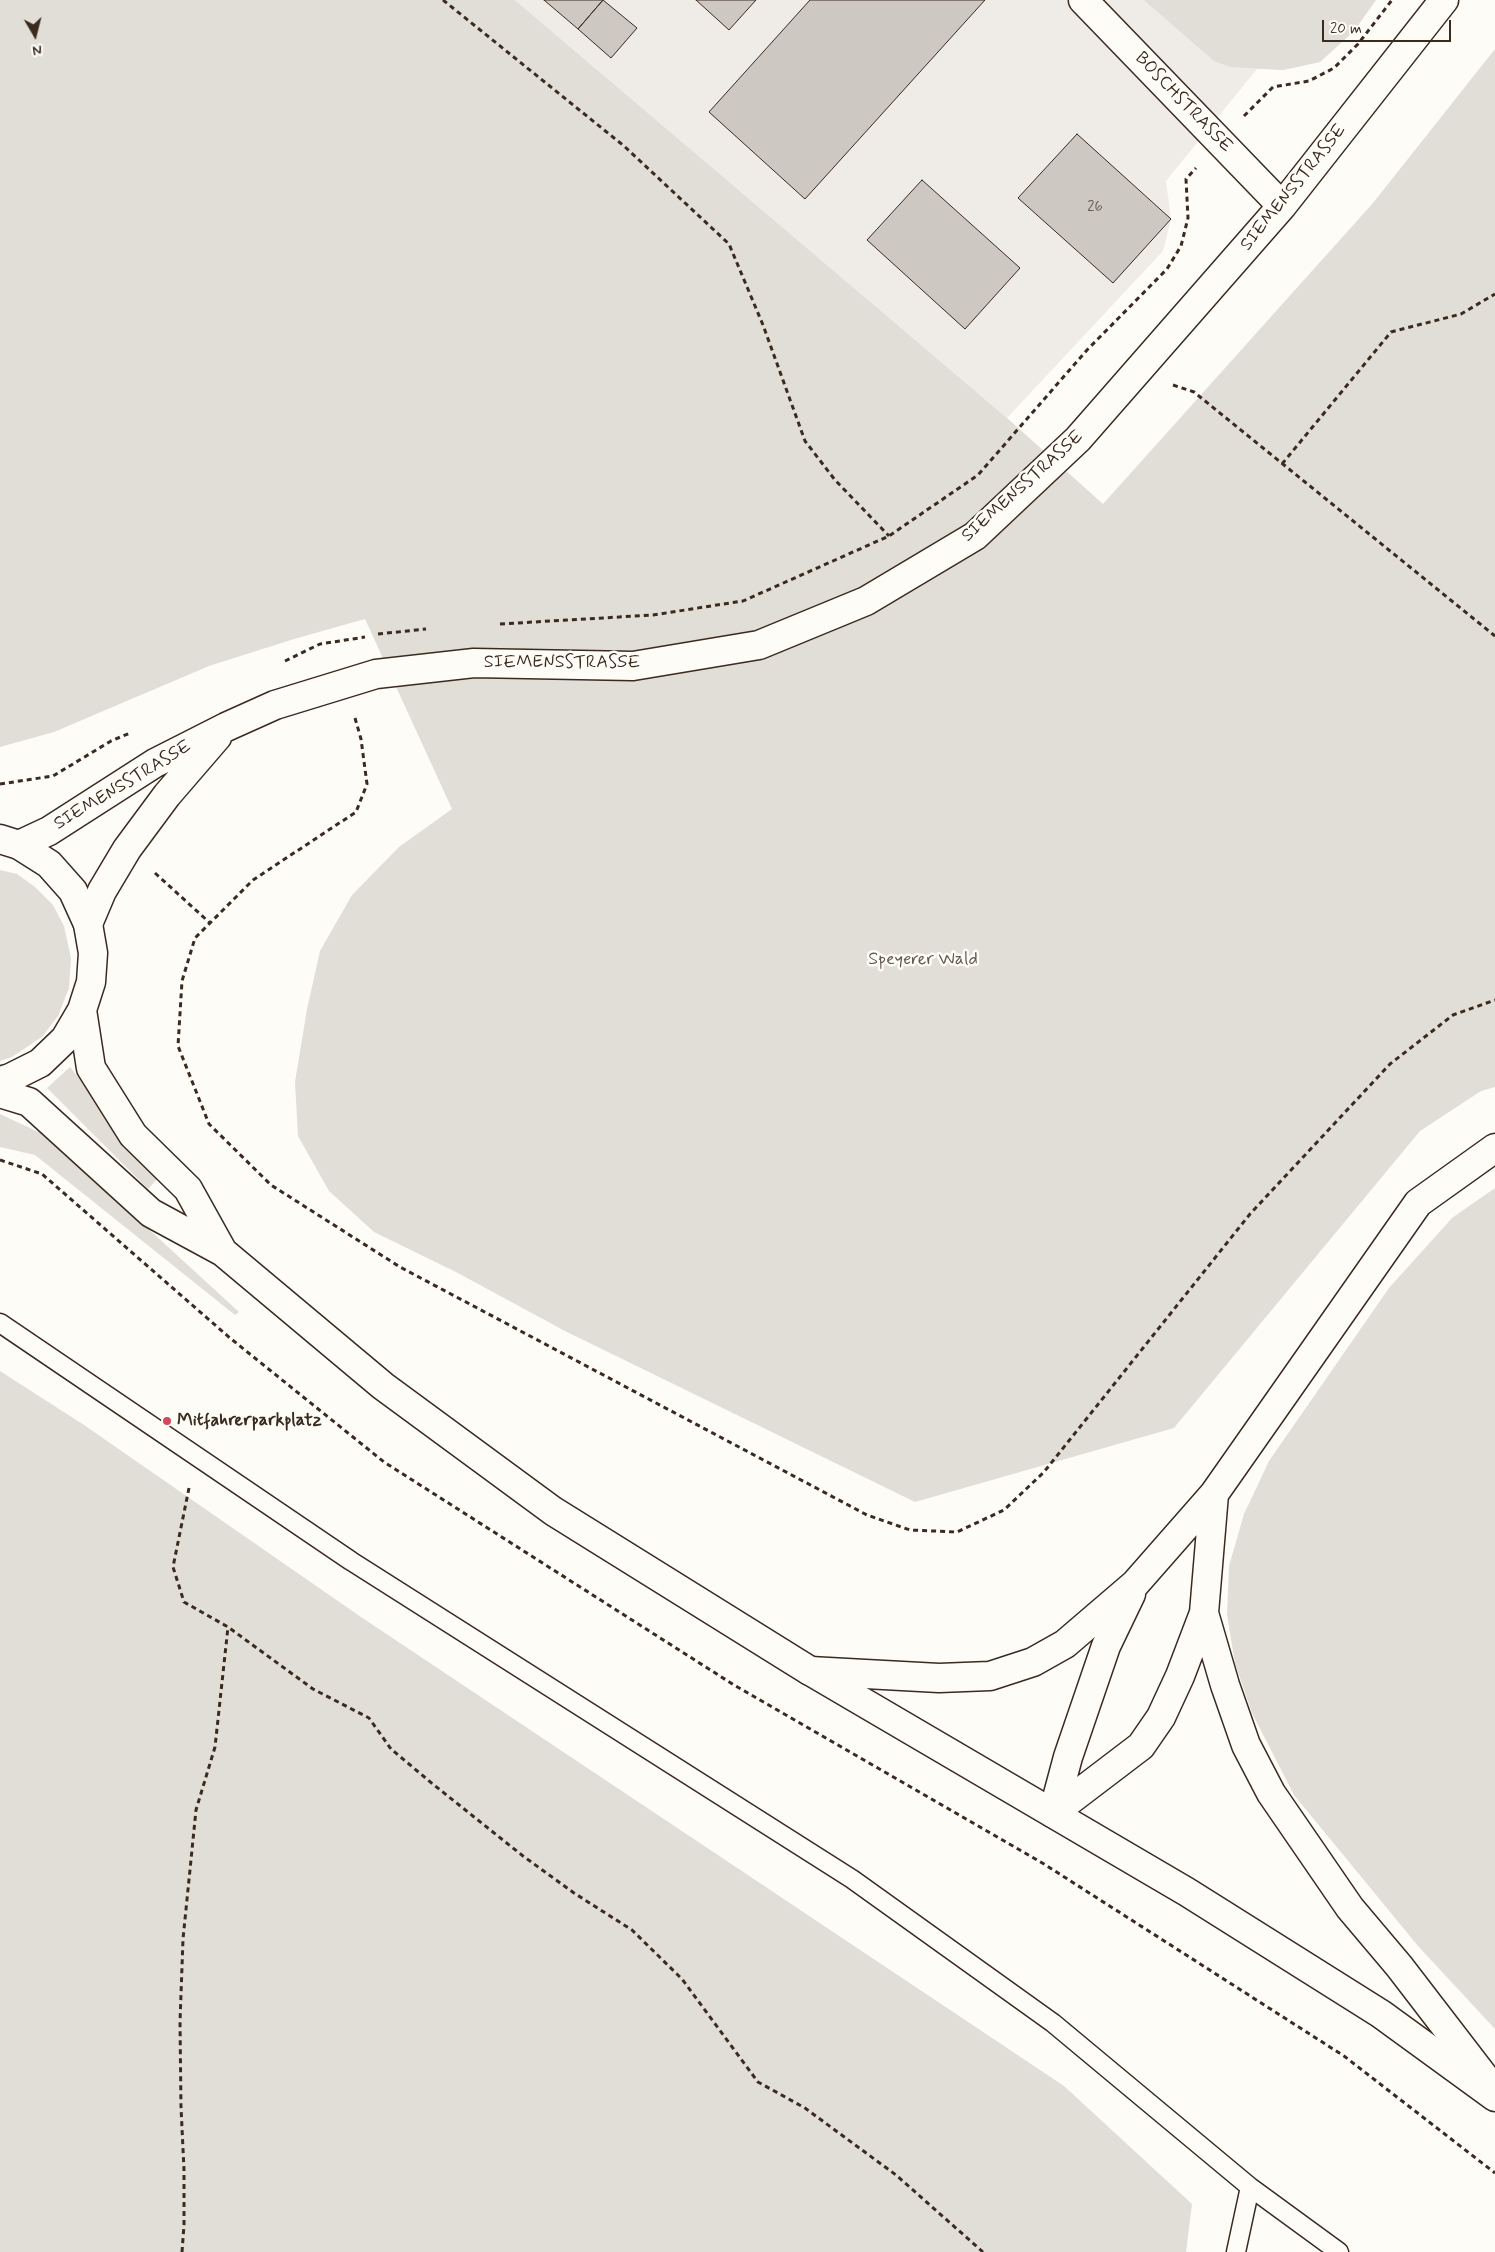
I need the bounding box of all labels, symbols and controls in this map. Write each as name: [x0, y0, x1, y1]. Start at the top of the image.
north arrow: [10, 10, 60, 60]
scale bar: [1325, 10, 1454, 42]
text: 20 m: [1330, 19, 1362, 39]
text: N: [31, 40, 43, 59]
street label: BOSCHSTRASSE: [1130, 48, 1236, 158]
street label: SIEMENSSTRASSE: [1236, 120, 1352, 256]
house number: 26: [1087, 199, 1103, 217]
street label: SIEMENSSTRASSE: [958, 427, 1088, 547]
street label: SIEMENSSTRASSE: [484, 652, 640, 674]
street label: SIEMENSSTRASSE: [50, 736, 196, 836]
park label: Speyerer Wald: [868, 949, 978, 971]
place label: Mitfahrerparkplatz: [177, 1410, 322, 1432]
marker: Mitfahrerparkplatz: [161, 1415, 173, 1427]

